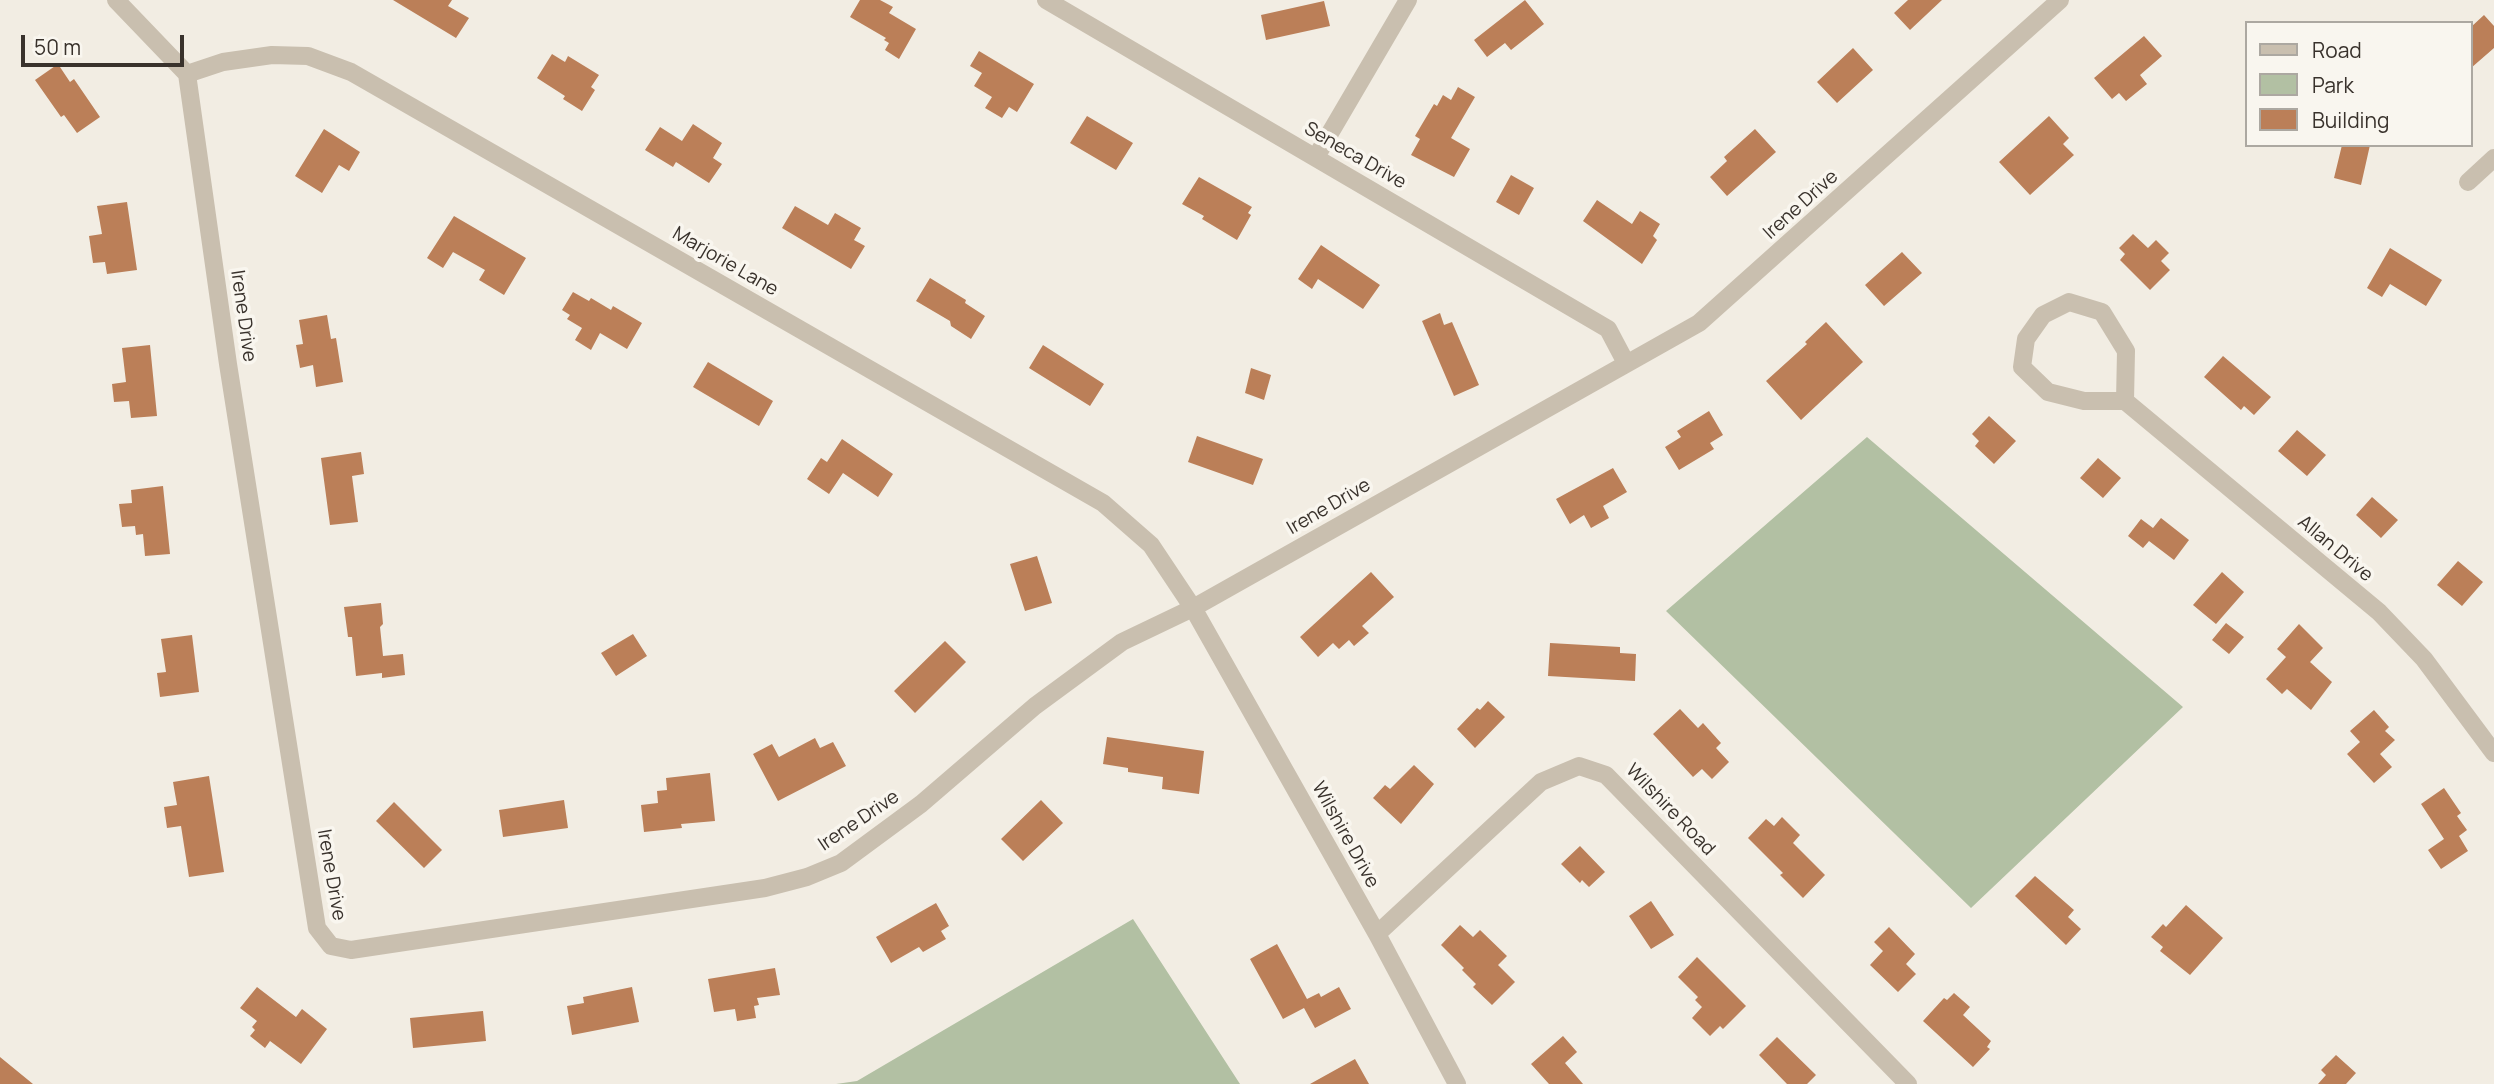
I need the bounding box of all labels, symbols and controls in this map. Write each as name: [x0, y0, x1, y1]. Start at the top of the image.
scale bar: [24, 21, 187, 65]
legend: [2246, 21, 2473, 147]
text: 50 m: [34, 33, 81, 61]
text: Road: [2312, 36, 2362, 64]
text: Park: [2312, 71, 2354, 99]
text: Building: [2312, 106, 2389, 134]
street label: Seneca Drive: [1300, 118, 1410, 194]
street label: Irene Drive: [1759, 166, 1843, 244]
street label: Marjorie Lane: [668, 223, 782, 301]
street label: Irene Drive: [225, 269, 261, 363]
street label: Irene Drive: [1283, 474, 1375, 540]
street label: Allan Drive: [2293, 511, 2377, 587]
street label: Wilshire Road: [1621, 759, 1719, 861]
street label: Wilshire Drive: [1306, 778, 1384, 892]
street label: Irene Drive: [814, 786, 904, 856]
street label: Irene Drive: [312, 827, 350, 923]

